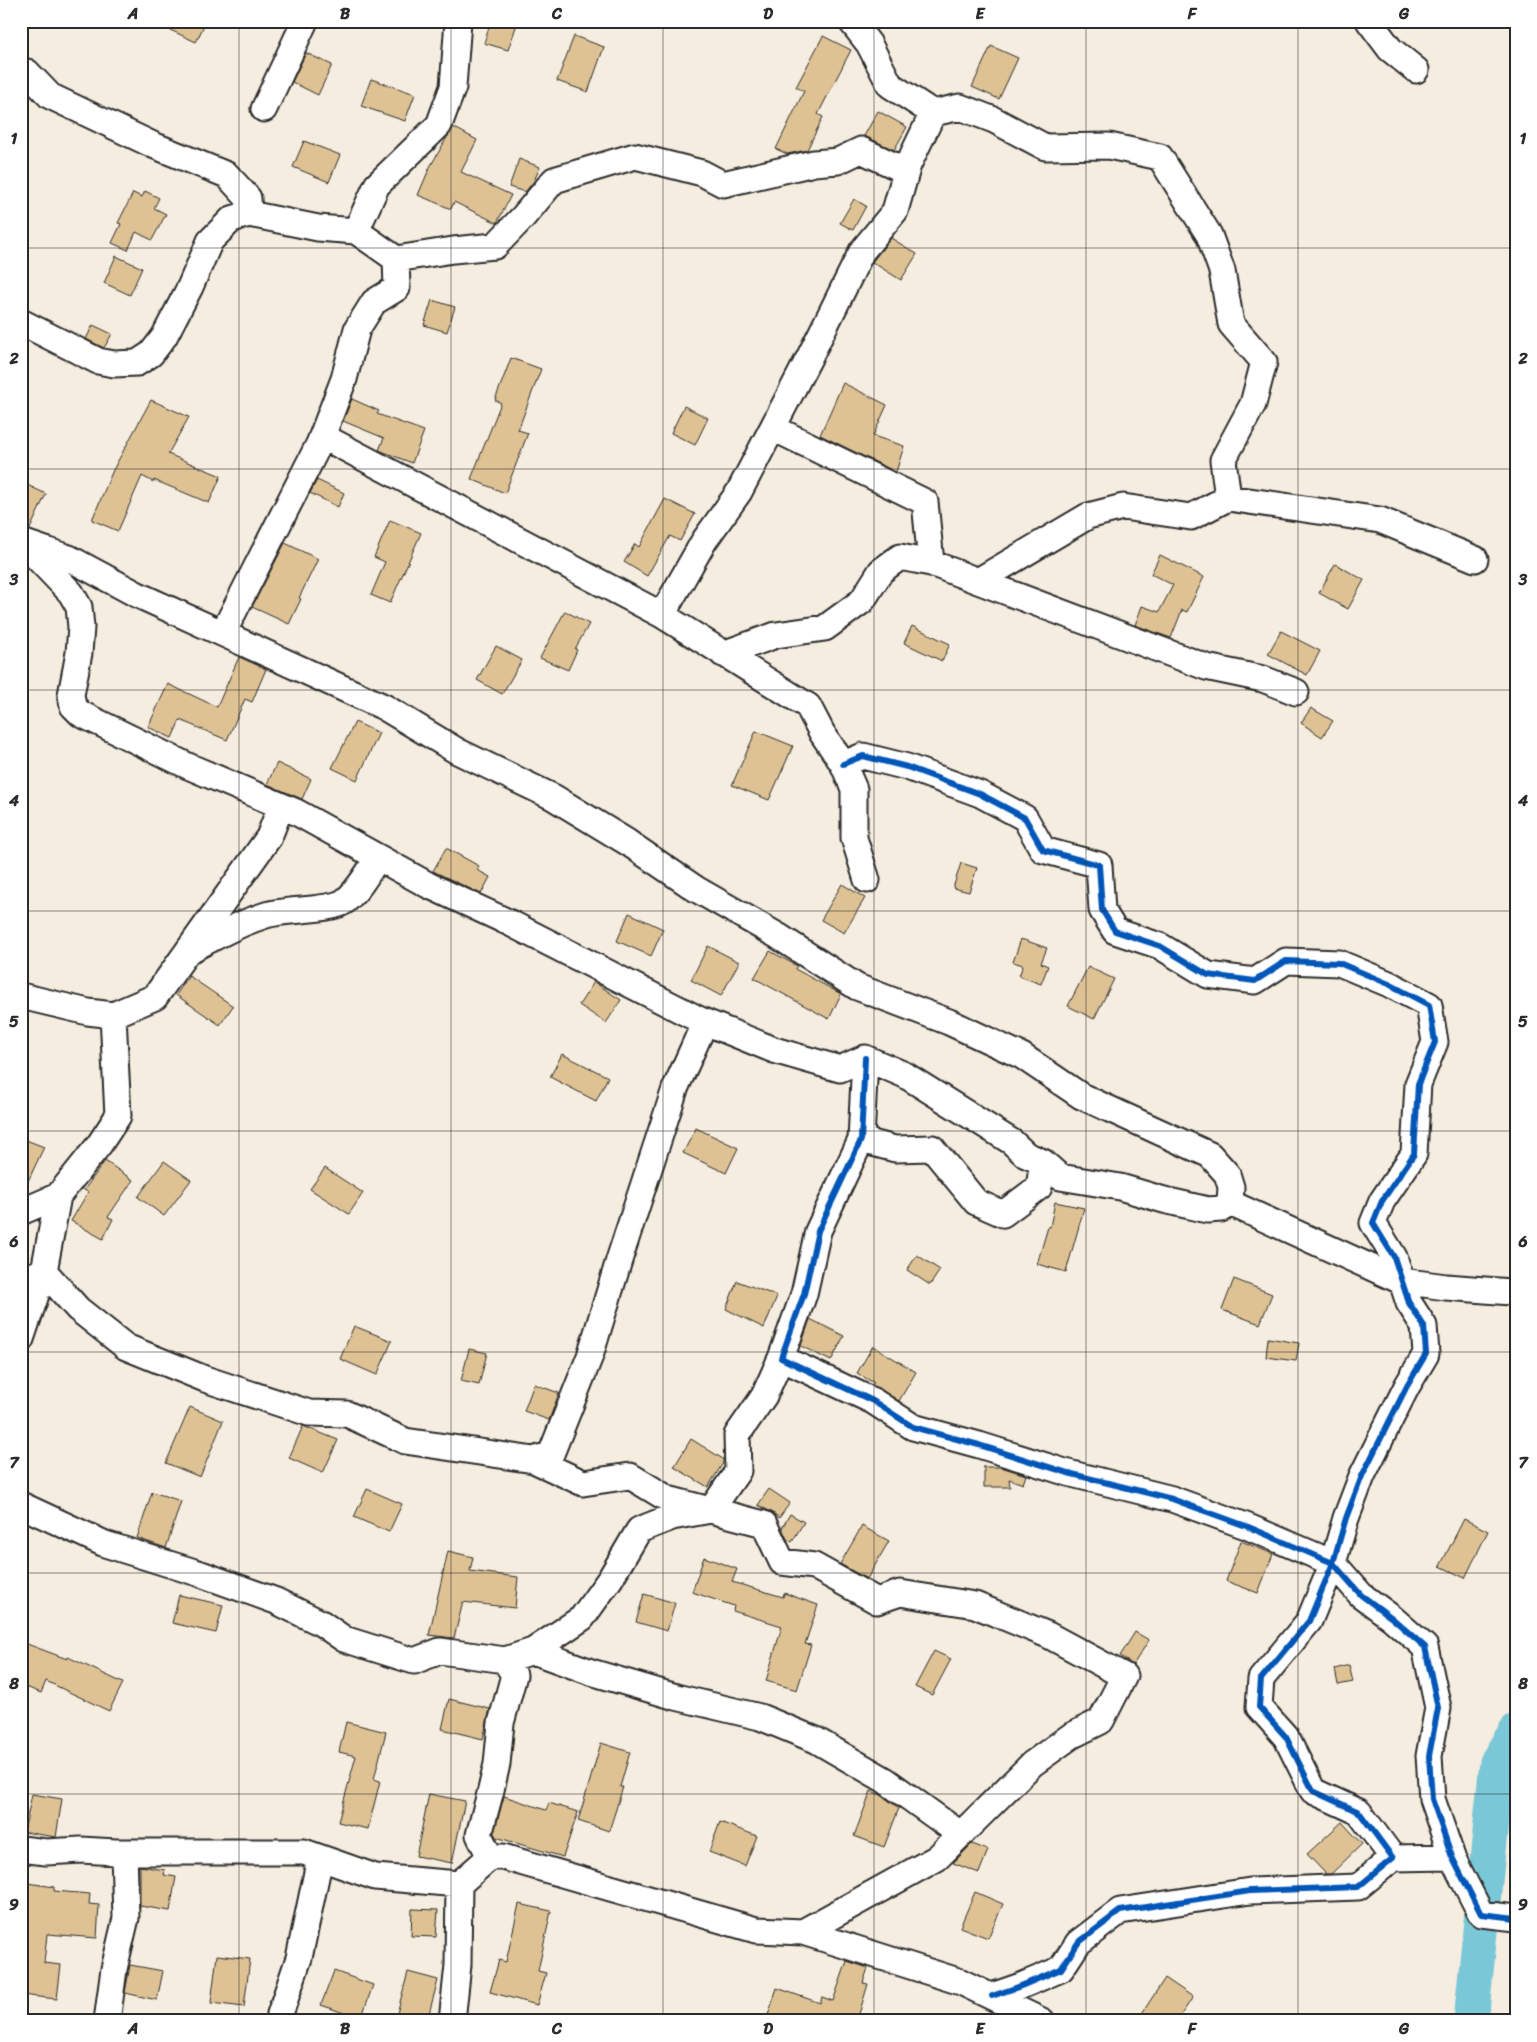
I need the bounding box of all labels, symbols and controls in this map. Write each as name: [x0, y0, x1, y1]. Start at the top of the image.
text: A: [127, 0, 138, 28]
text: B: [340, 0, 351, 28]
text: C: [551, 0, 563, 28]
text: D: [763, 0, 773, 28]
text: E: [976, 0, 986, 28]
text: F: [1187, 0, 1198, 28]
text: G: [1398, 0, 1410, 28]
text: 1: [11, 124, 18, 153]
text: 1: [1520, 124, 1527, 153]
text: 2: [8, 344, 19, 373]
text: 2: [1517, 344, 1528, 373]
text: 3: [9, 565, 19, 594]
text: 3: [1518, 565, 1528, 594]
text: 4: [8, 786, 19, 815]
text: 4: [1517, 786, 1528, 815]
text: 5: [9, 1007, 19, 1036]
text: 5: [1518, 1007, 1528, 1036]
text: 6: [8, 1227, 19, 1256]
text: 6: [1517, 1227, 1528, 1256]
text: 7: [9, 1448, 20, 1477]
text: 7: [1518, 1448, 1529, 1477]
text: 8: [8, 1669, 19, 1698]
text: 8: [1517, 1669, 1528, 1698]
text: 9: [9, 1890, 19, 1919]
text: 9: [1518, 1890, 1528, 1919]
text: A: [127, 2014, 138, 2042]
text: B: [340, 2014, 351, 2042]
text: C: [551, 2014, 563, 2042]
text: D: [763, 2014, 773, 2042]
text: E: [976, 2014, 986, 2042]
text: F: [1187, 2014, 1198, 2042]
text: G: [1398, 2014, 1410, 2042]

